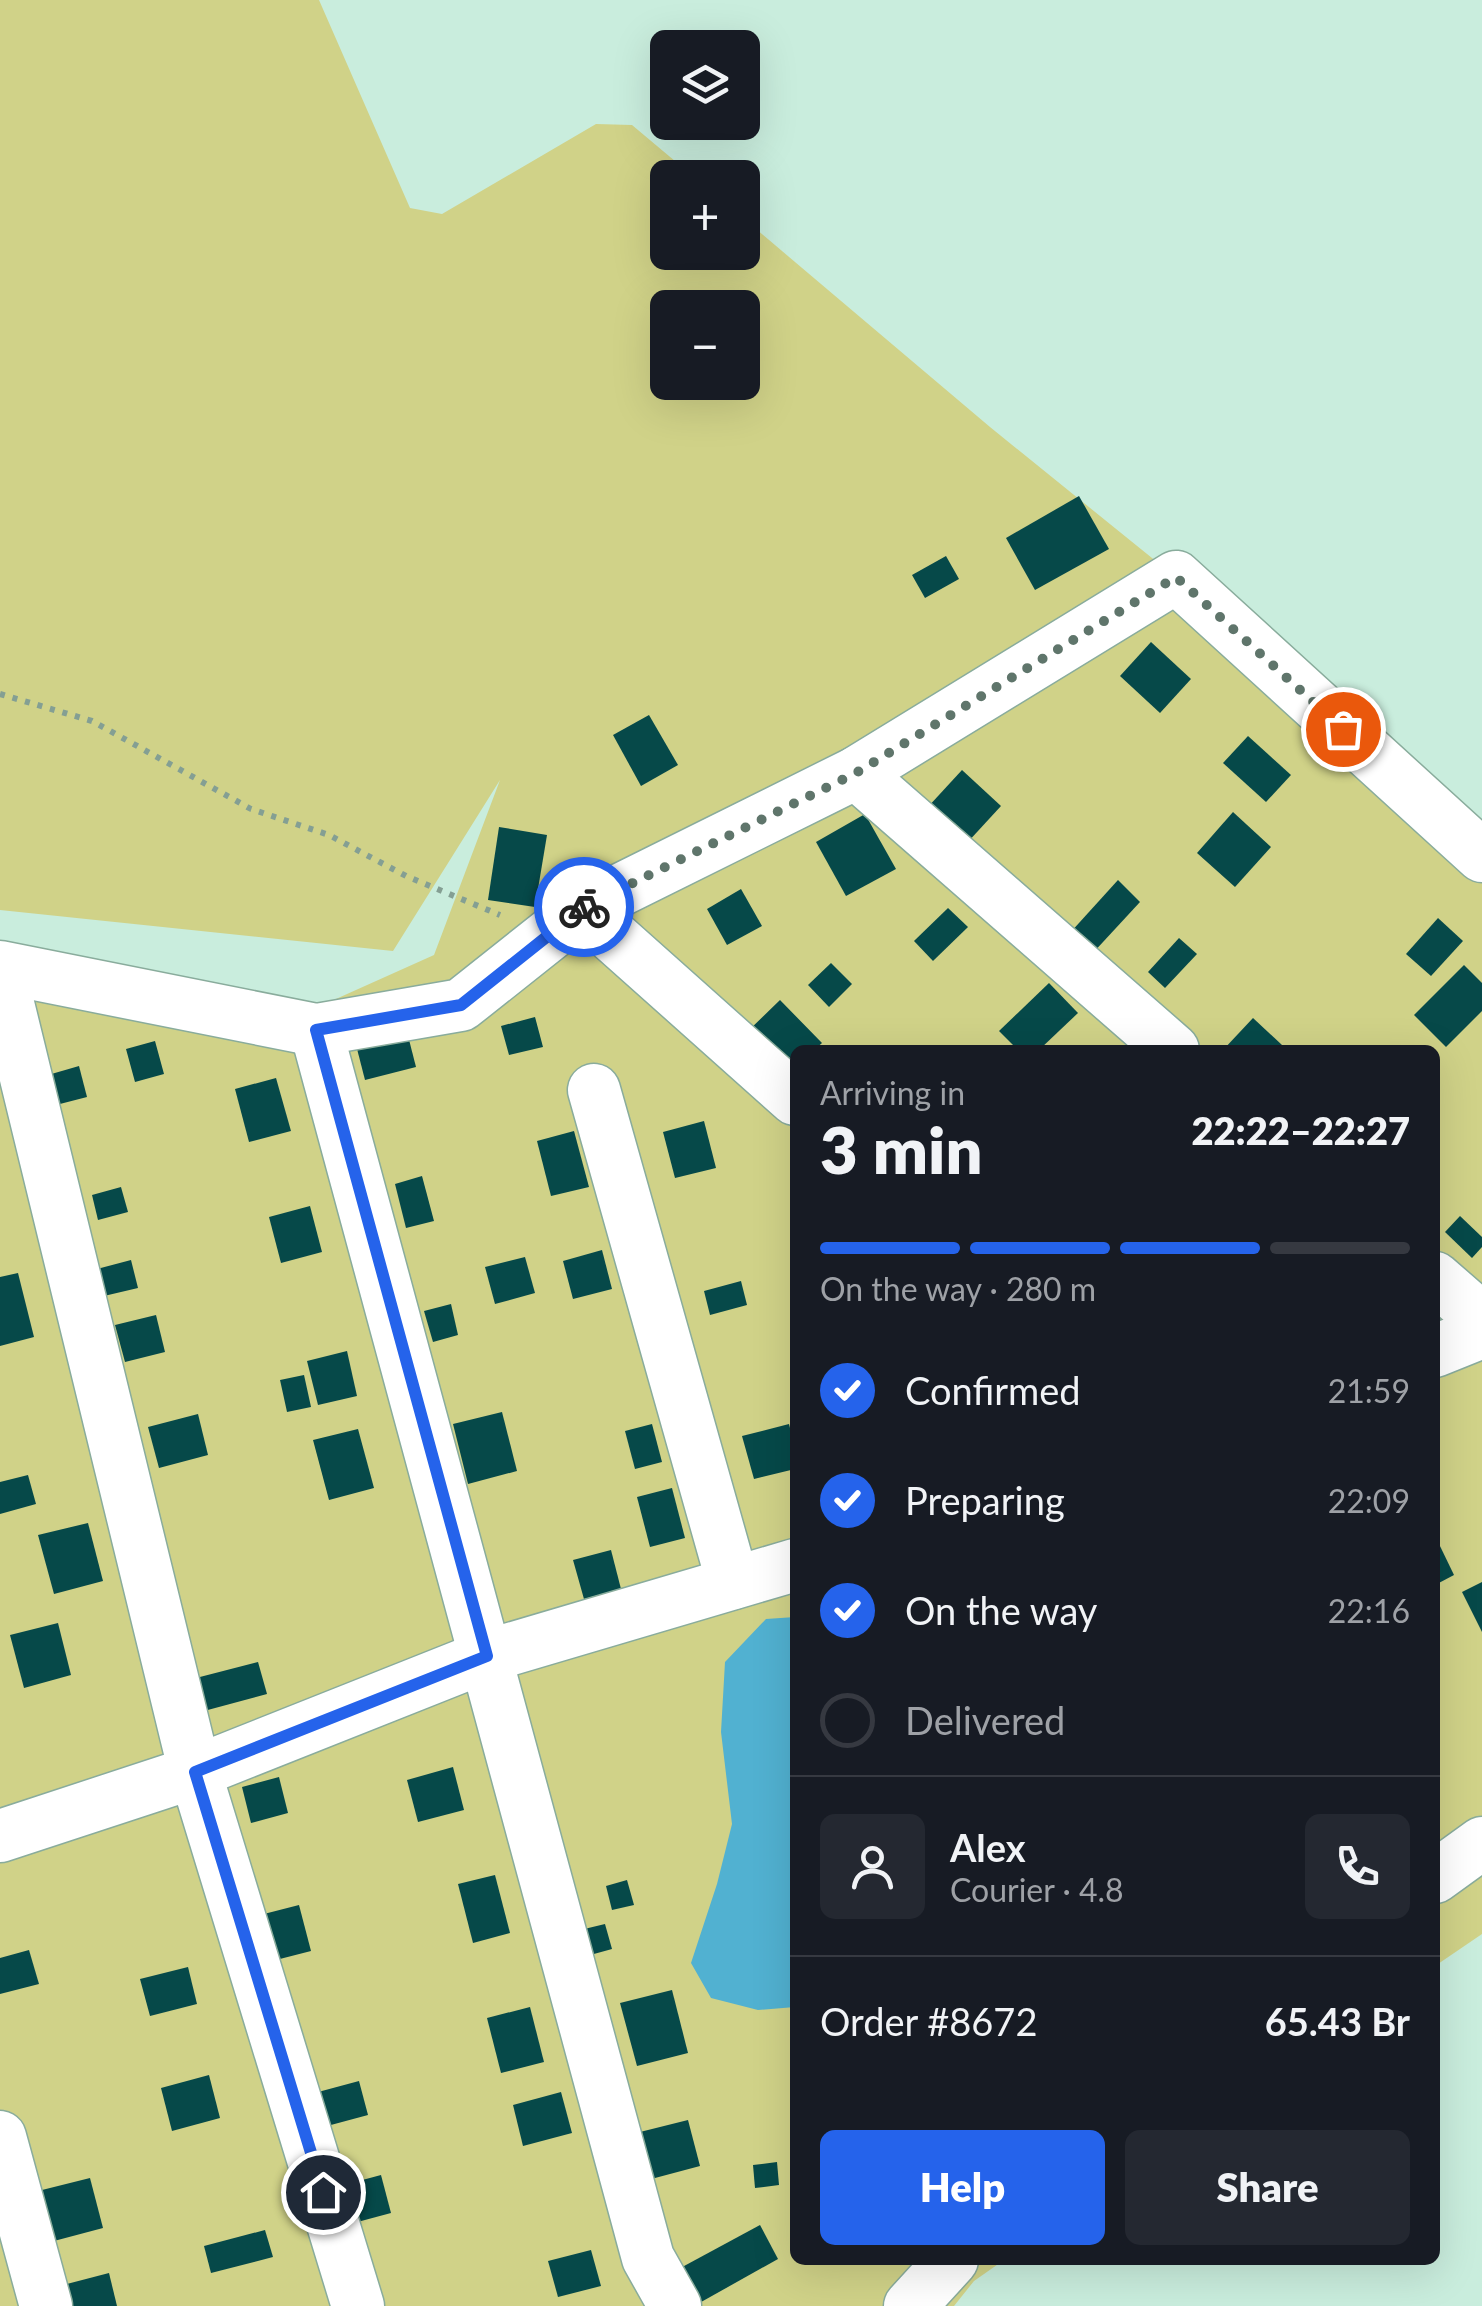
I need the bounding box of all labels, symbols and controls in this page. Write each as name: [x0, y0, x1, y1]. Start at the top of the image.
map controls: [650, 30, 760, 400]
button: layers: [650, 30, 760, 140]
button: +: [650, 160, 760, 270]
button: −: [650, 290, 760, 400]
pin: [1301, 687, 1386, 772]
icon: bag: [1316, 702, 1371, 757]
courier: [534, 857, 634, 957]
icon: bike: [557, 880, 612, 935]
text: Arriving in: [820, 1073, 965, 1112]
text: 22:22–22:27: [1191, 1107, 1410, 1153]
text: 3 min: [820, 1110, 982, 1188]
text: On the way · 280 m: [820, 1269, 1096, 1308]
icon: check: [820, 1363, 875, 1418]
text: Confirmed: [905, 1367, 1081, 1413]
text: 21:59: [1328, 1371, 1410, 1410]
icon: check: [820, 1473, 875, 1528]
text: Preparing: [905, 1477, 1065, 1523]
text: 22:09: [1328, 1481, 1410, 1520]
icon: check: [820, 1583, 875, 1638]
text: On the way: [905, 1587, 1097, 1633]
text: 22:16: [1328, 1591, 1410, 1630]
text: Delivered: [905, 1697, 1065, 1743]
button: person: [820, 1814, 925, 1919]
button: phone: [1305, 1814, 1410, 1919]
text: Alex: [950, 1824, 1026, 1870]
text: Courier · 4.8: [950, 1870, 1124, 1909]
text: Order #8672: [820, 1998, 1037, 2044]
text: 65.43 Br: [1265, 1998, 1410, 2044]
button: Help: [820, 2130, 1105, 2245]
button: Share: [1125, 2130, 1410, 2245]
pin: [281, 2150, 366, 2235]
icon: home: [296, 2165, 351, 2220]

